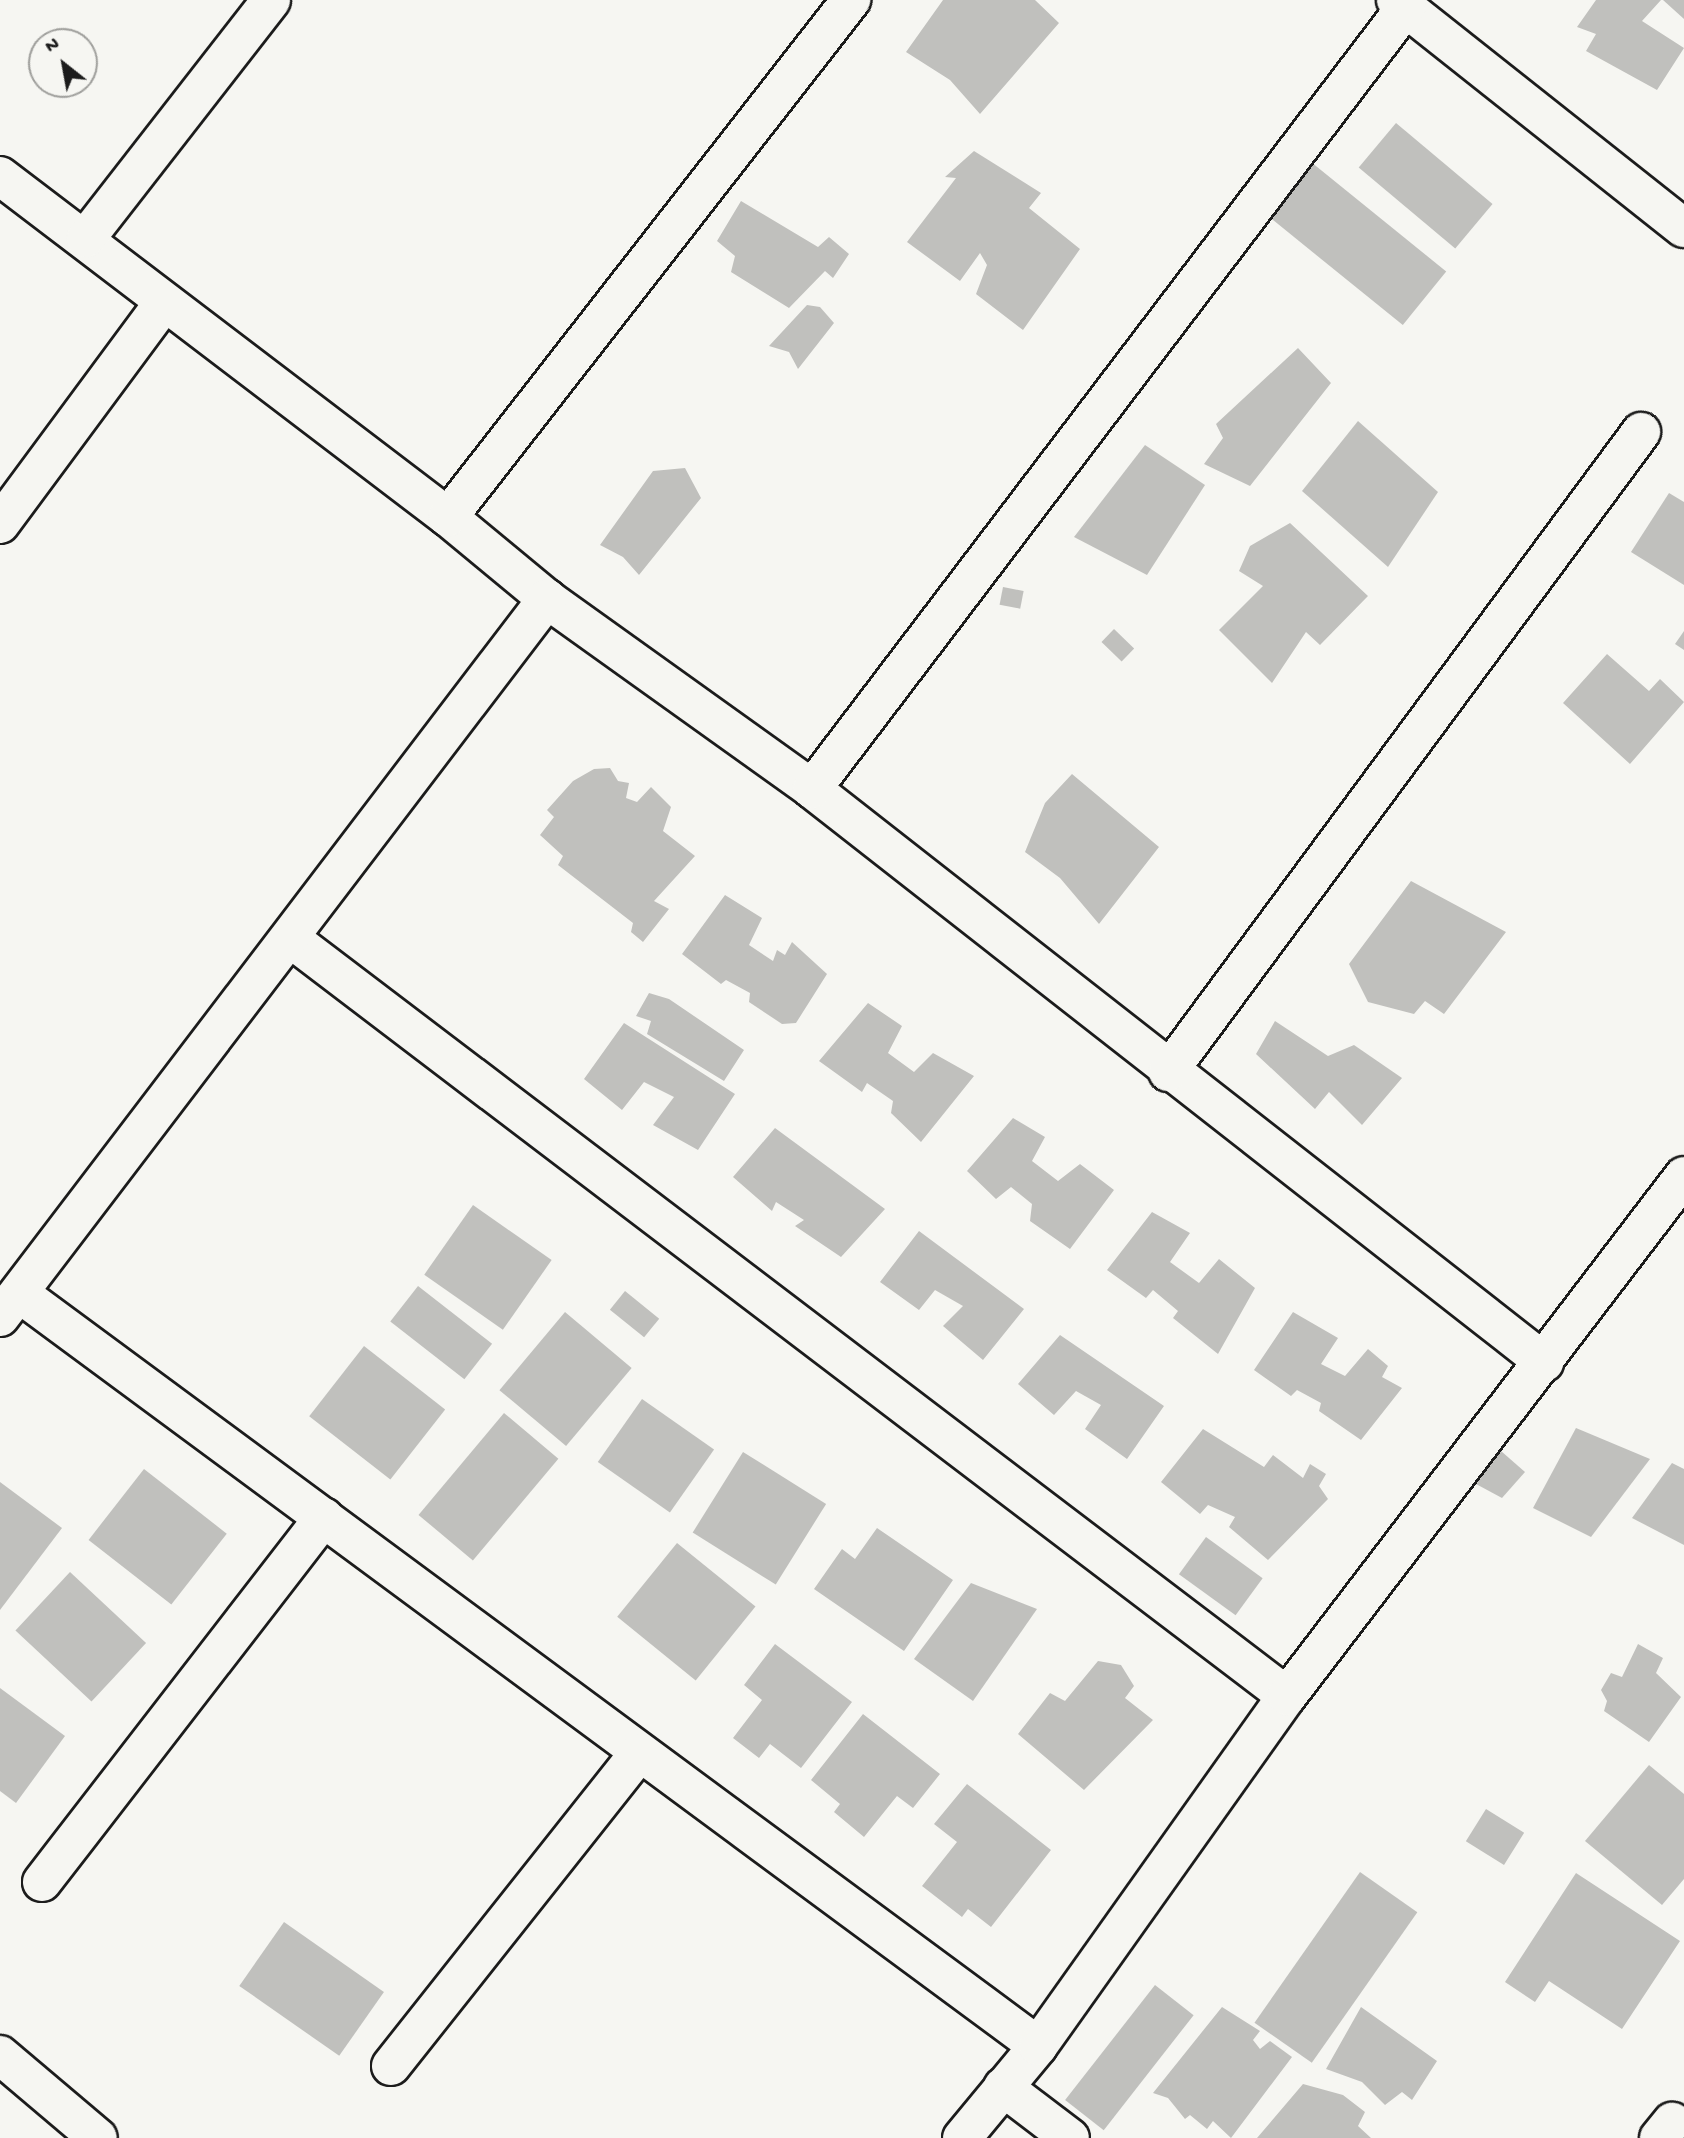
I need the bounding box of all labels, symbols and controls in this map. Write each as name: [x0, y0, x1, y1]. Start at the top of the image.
north arrow: [28, 28, 98, 98]
text: N: [42, 33, 64, 59]

